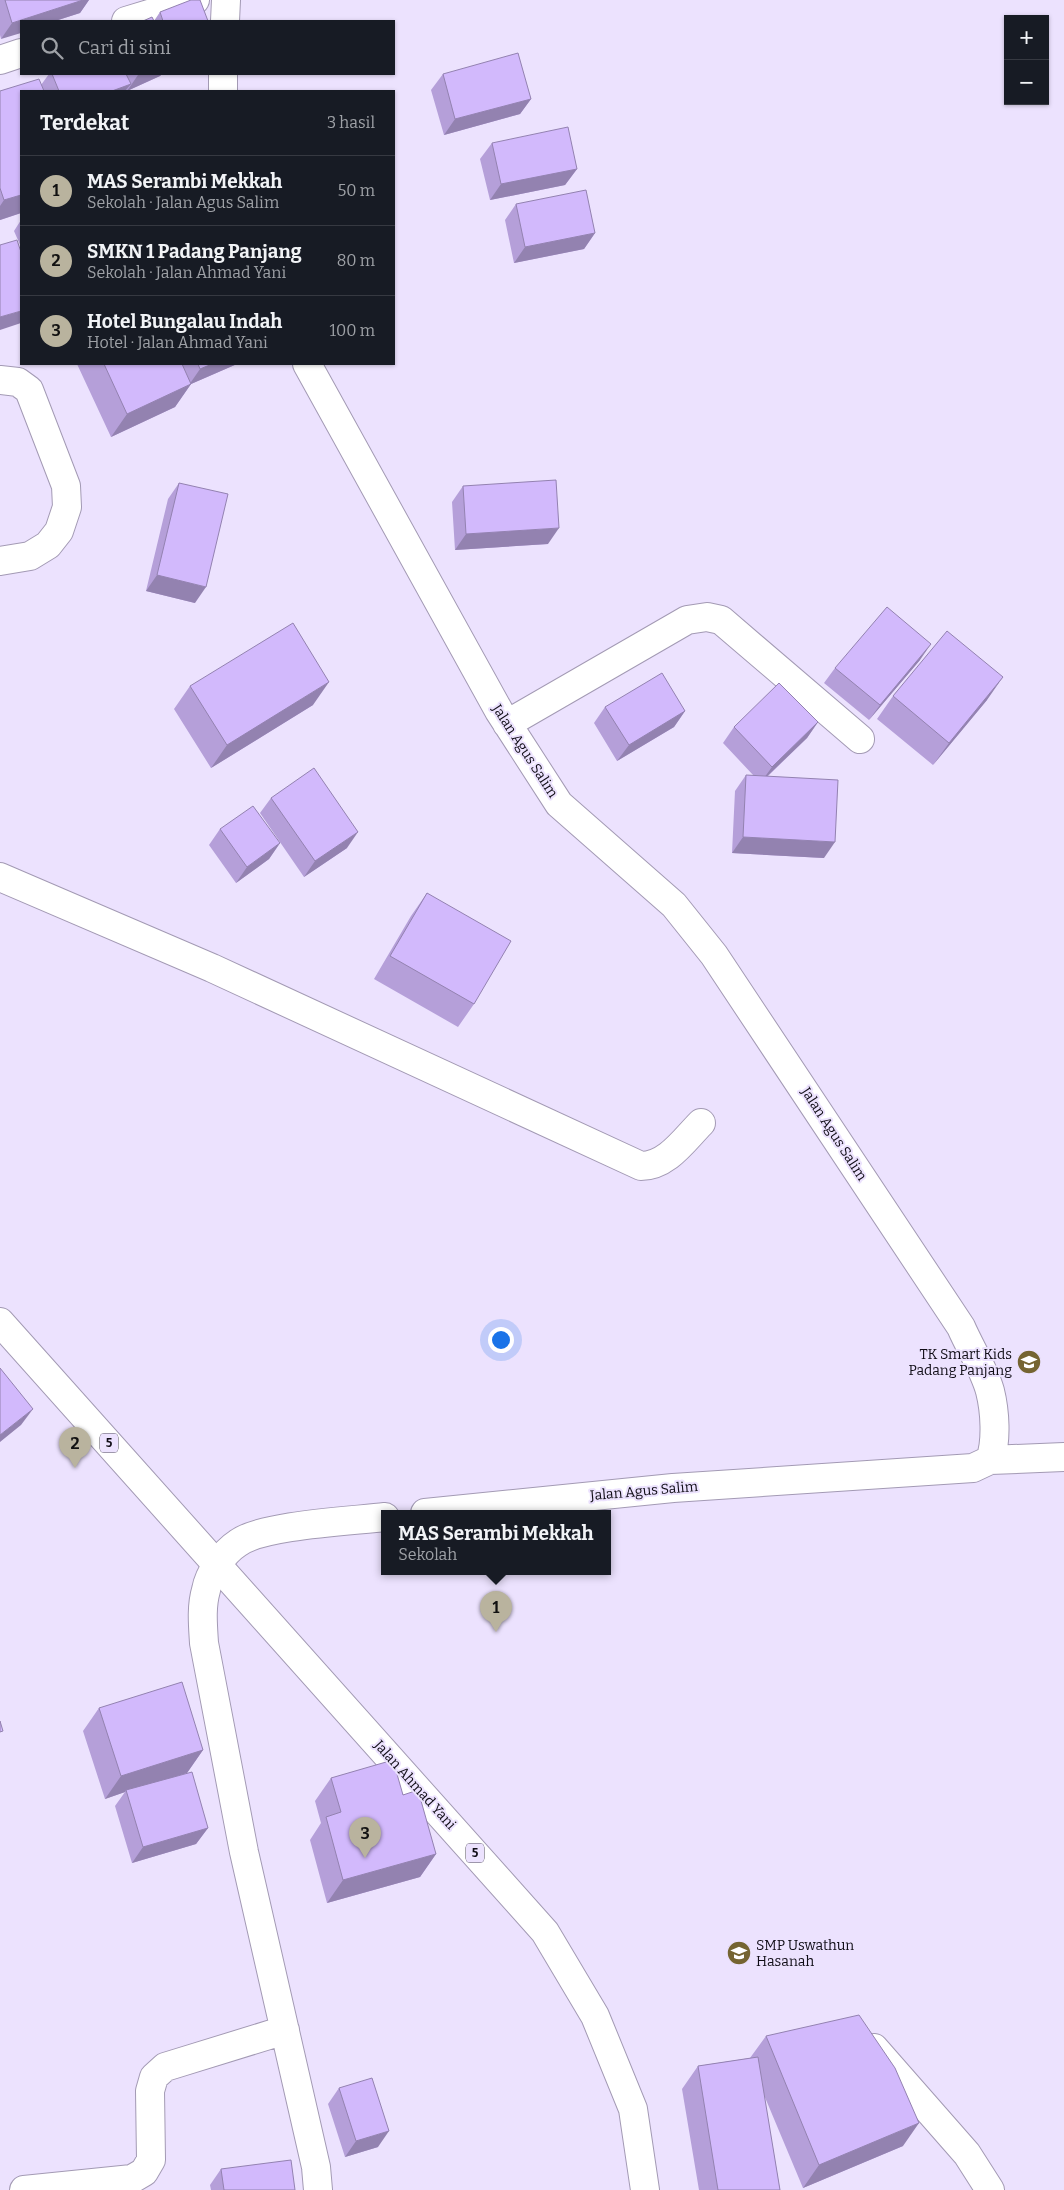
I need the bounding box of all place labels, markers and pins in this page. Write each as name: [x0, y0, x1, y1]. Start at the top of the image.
place label: TK Smart Kids Padang Panjang: [908, 1346, 1012, 1379]
school or university icon: TK Smart Kids Padang Panjang: [1016, 1349, 1042, 1375]
pin: 2: [59, 1427, 91, 1468]
pin: 1: [480, 1591, 512, 1632]
pin: 3: [349, 1817, 381, 1858]
place label: SMP Uswathun Hasanah: [756, 1937, 854, 1970]
school or university icon: SMP Uswathun Hasanah: [726, 1940, 752, 1966]

